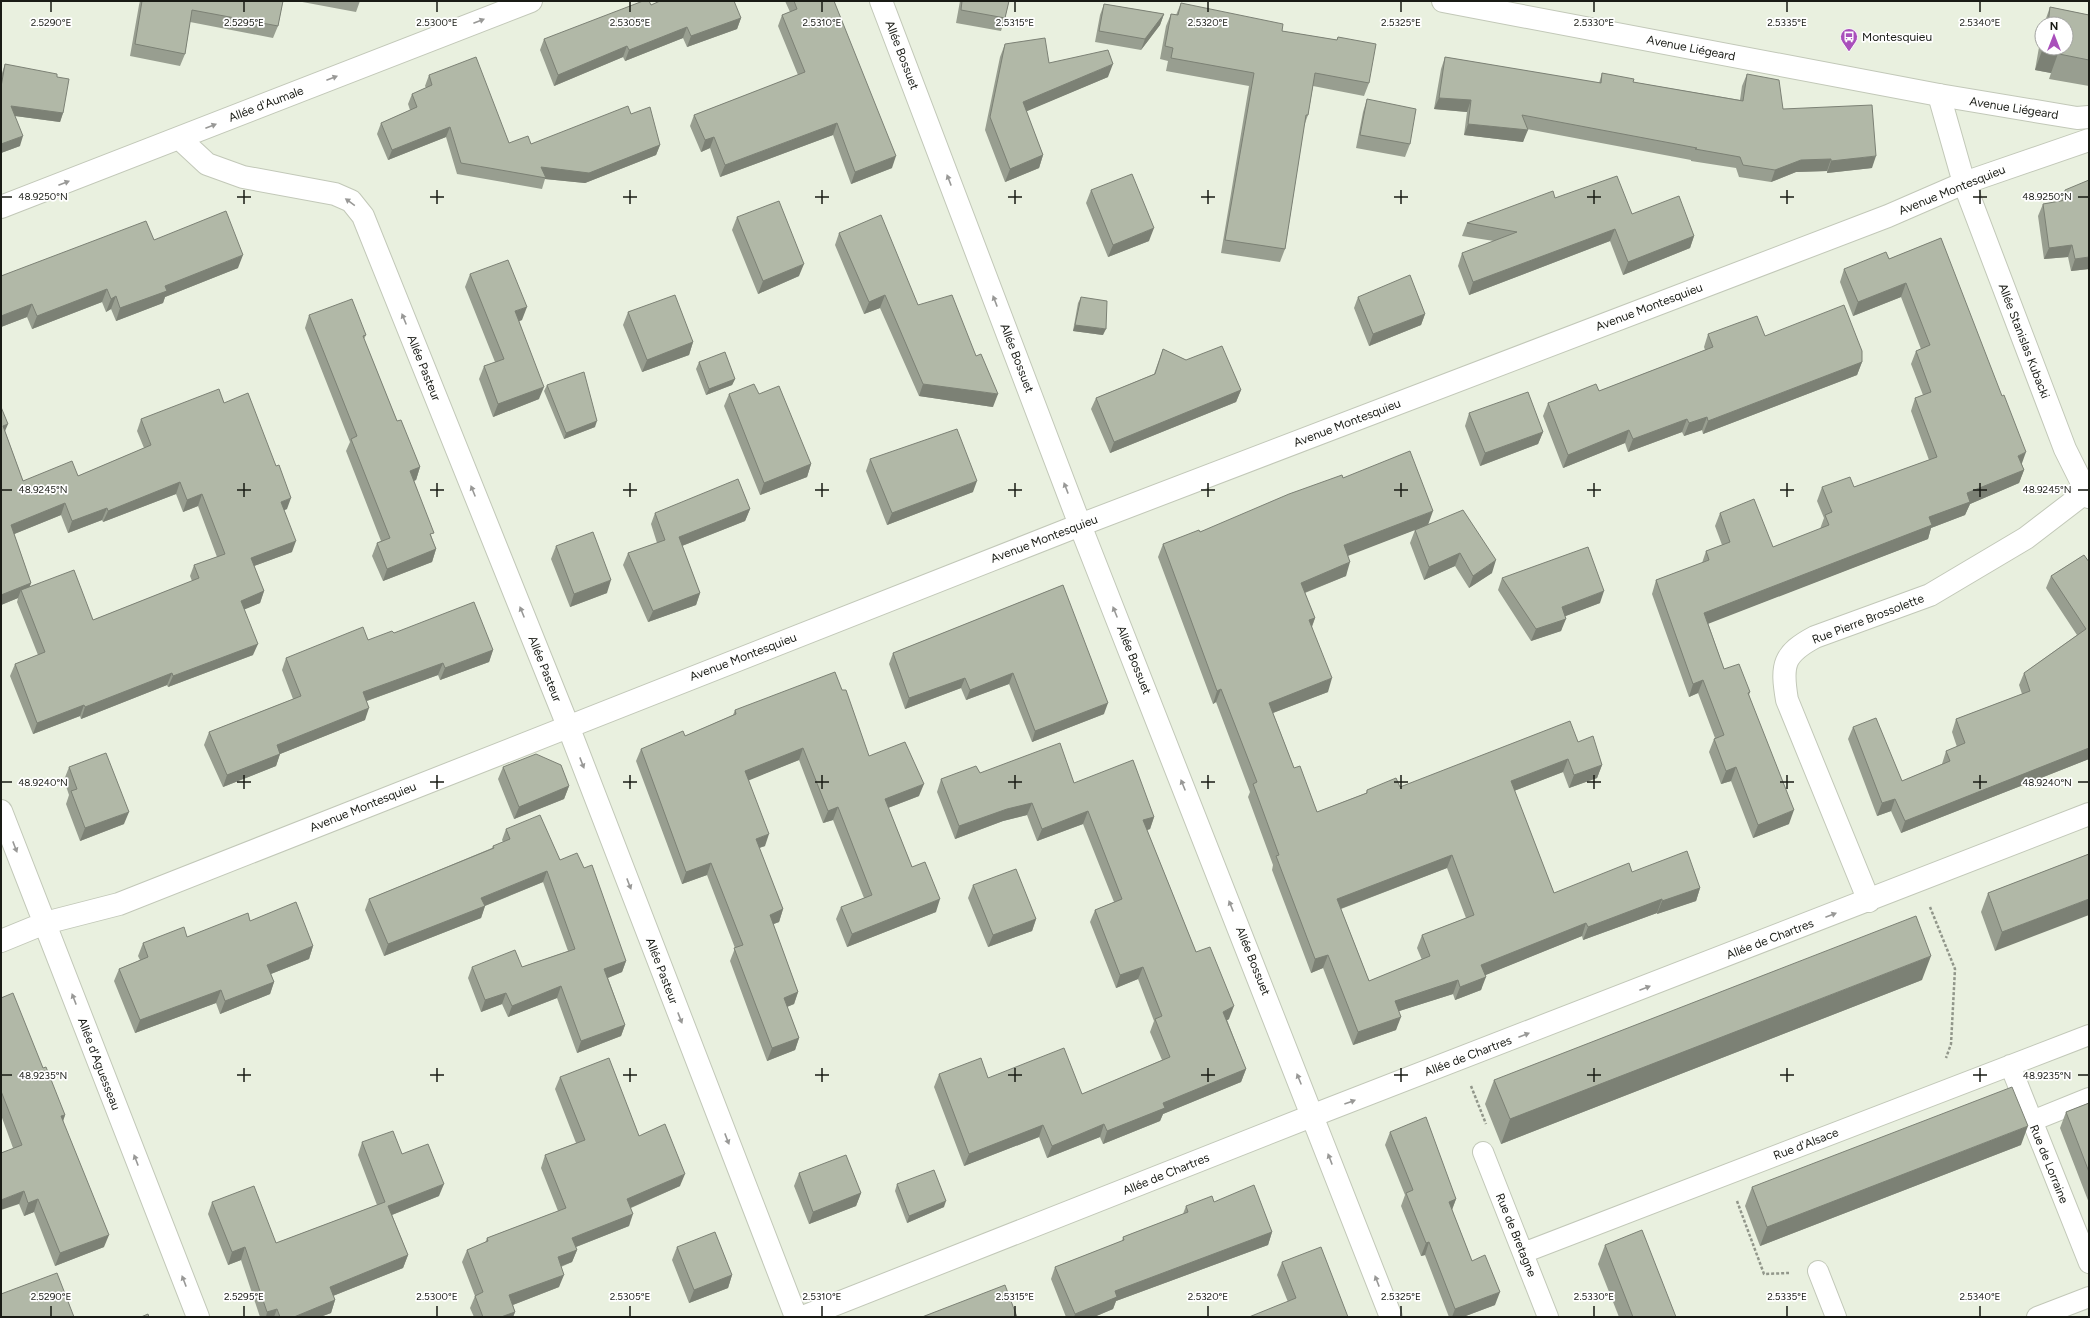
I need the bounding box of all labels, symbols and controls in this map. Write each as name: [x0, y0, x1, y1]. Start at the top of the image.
text: 2.5290°E: [31, 16, 71, 29]
text: 2.5295°E: [224, 16, 264, 29]
text: 2.5300°E: [416, 16, 458, 29]
text: 2.5305°E: [610, 16, 650, 29]
text: 2.5310°E: [802, 16, 842, 29]
text: 2.5315°E: [996, 16, 1034, 29]
text: 2.5320°E: [1188, 16, 1228, 29]
text: 2.5325°E: [1381, 16, 1421, 29]
text: 2.5330°E: [1574, 16, 1614, 29]
text: 2.5335°E: [1767, 16, 1807, 29]
text: 2.5340°E: [1959, 16, 2001, 29]
north arrow: [2034, 16, 2074, 56]
one-way arrow: [474, 18, 485, 24]
street label: Allée Bossuet: [882, 19, 922, 92]
text: N: [2050, 20, 2058, 33]
bus stop icon: Montesquieu: [1839, 27, 1859, 52]
place label: Montesquieu: [1862, 30, 1932, 44]
street label: Avenue Liégeard: [1646, 33, 1736, 63]
one-way arrow: [326, 75, 338, 81]
street label: Allée d'Aumale: [226, 83, 306, 125]
street label: Avenue Liégeard: [1968, 94, 2060, 122]
one-way arrow: [205, 122, 217, 128]
street label: Avenue Montesquieu: [1897, 162, 2007, 218]
one-way arrow: [946, 173, 952, 185]
one-way arrow: [58, 179, 70, 185]
text: 48.9250°N: [18, 190, 68, 203]
text: 48.9250°N: [2022, 190, 2072, 203]
one-way arrow: [344, 198, 355, 207]
street label: Avenue Montesquieu: [1593, 280, 1705, 334]
street label: Allée Stanislas Kubacki: [1996, 281, 2052, 401]
one-way arrow: [992, 295, 998, 307]
one-way arrow: [401, 312, 407, 324]
street label: Allée Bossuet: [997, 322, 1037, 395]
street label: Allée Pasteur: [404, 333, 444, 403]
street label: Avenue Montesquieu: [1291, 396, 1403, 450]
one-way arrow: [1063, 482, 1069, 494]
text: 48.9245°N: [18, 483, 68, 496]
text: 48.9245°N: [2022, 483, 2072, 496]
one-way arrow: [470, 485, 476, 497]
street label: Avenue Montesquieu: [988, 512, 1100, 566]
street label: Rue Pierre Brossolette: [1810, 591, 1926, 647]
one-way arrow: [518, 606, 524, 618]
one-way arrow: [1111, 606, 1117, 618]
street label: Allée Bossuet: [1114, 624, 1154, 697]
street label: Avenue Montesquieu: [687, 630, 799, 684]
street label: Allée Pasteur: [525, 634, 565, 704]
one-way arrow: [579, 757, 585, 769]
text: 48.9240°N: [18, 776, 68, 789]
text: 48.9240°N: [2022, 776, 2072, 789]
street label: Avenue Montesquieu: [308, 779, 418, 835]
one-way arrow: [1180, 779, 1186, 791]
one-way arrow: [13, 842, 19, 854]
one-way arrow: [626, 878, 632, 890]
one-way arrow: [1228, 901, 1234, 912]
one-way arrow: [1826, 912, 1838, 918]
street label: Allée de Chartres: [1724, 916, 1816, 962]
street label: Allée Bossuet: [1233, 925, 1273, 998]
street label: Allée Pasteur: [643, 936, 681, 1006]
one-way arrow: [1639, 984, 1651, 990]
one-way arrow: [71, 994, 77, 1005]
one-way arrow: [678, 1013, 684, 1025]
street label: Allée d'Aguesseau: [75, 1016, 123, 1112]
one-way arrow: [1518, 1031, 1530, 1037]
street label: Allée de Chartres: [1422, 1033, 1514, 1079]
text: 48.9235°N: [19, 1069, 67, 1082]
text: 48.9235°N: [2023, 1069, 2071, 1082]
one-way arrow: [1296, 1073, 1302, 1085]
one-way arrow: [1345, 1098, 1357, 1104]
street label: Rue de Lorraine: [2027, 1123, 2071, 1206]
street label: Rue d'Alsace: [1771, 1125, 1841, 1163]
one-way arrow: [725, 1134, 731, 1146]
street label: Allée de Chartres: [1121, 1150, 1212, 1198]
one-way arrow: [133, 1153, 139, 1165]
one-way arrow: [1327, 1153, 1333, 1165]
street label: Rue de Bretagne: [1493, 1191, 1539, 1279]
one-way arrow: [180, 1274, 186, 1286]
one-way arrow: [1374, 1274, 1380, 1286]
text: 2.5290°E: [31, 1290, 71, 1303]
text: 2.5295°E: [224, 1290, 264, 1303]
text: 2.5300°E: [416, 1290, 458, 1303]
text: 2.5305°E: [610, 1290, 650, 1303]
text: 2.5310°E: [802, 1290, 842, 1303]
text: 2.5315°E: [996, 1290, 1034, 1303]
text: 2.5320°E: [1188, 1290, 1228, 1303]
text: 2.5325°E: [1381, 1290, 1421, 1303]
text: 2.5330°E: [1574, 1290, 1614, 1303]
text: 2.5335°E: [1767, 1290, 1807, 1303]
text: 2.5340°E: [1959, 1290, 2001, 1303]

